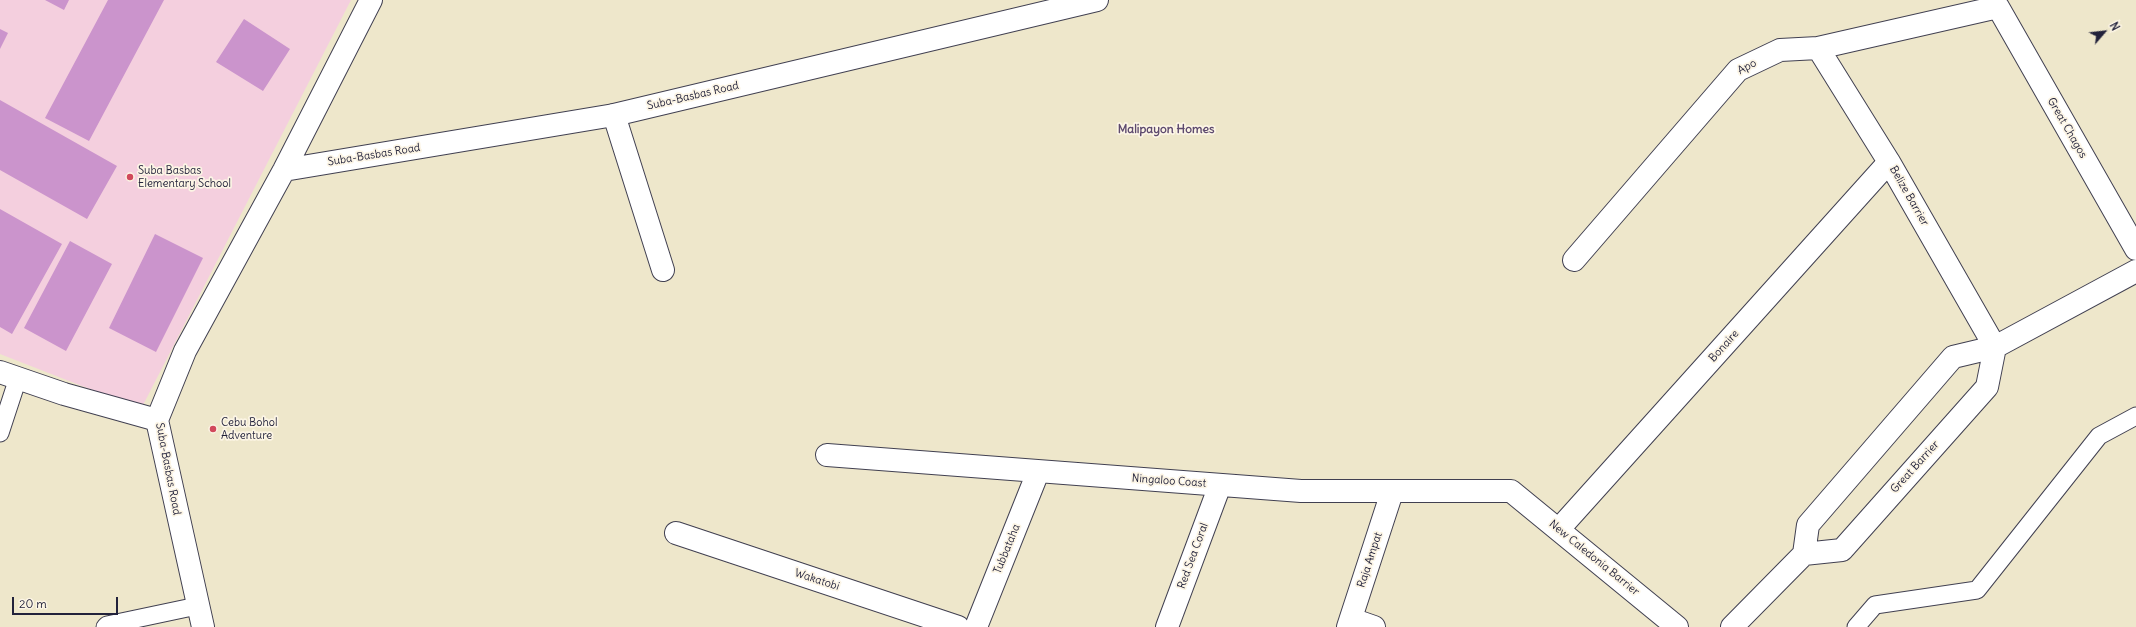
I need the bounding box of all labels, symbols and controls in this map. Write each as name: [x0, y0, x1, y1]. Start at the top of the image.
north arrow: [2084, 12, 2124, 52]
text: N: [2107, 20, 2123, 33]
street label: Apo: [1735, 56, 1759, 78]
street label: Suba-Basbas Road: [646, 79, 740, 113]
street label: Great Chagos: [2044, 95, 2090, 161]
district label: Malipayon Homes: [1118, 123, 1214, 137]
street label: Suba-Basbas Road: [327, 141, 421, 169]
place label: Suba Basbas Elementary School: [138, 164, 231, 190]
street label: Belize Barrier: [1887, 164, 1931, 228]
marker: Suba Basbas Elementary School: [125, 172, 135, 182]
street label: Bonaire: [1706, 327, 1742, 365]
place label: Cebu Bohol Adventure: [221, 416, 277, 442]
street label: Suba-Basbas Road: [153, 422, 183, 516]
marker: Cebu Bohol Adventure: [208, 424, 218, 434]
street label: Great Barrier: [1888, 438, 1942, 496]
street label: Ningaloo Coast: [1131, 472, 1207, 490]
street label: New Caledonia Barrier: [1546, 518, 1642, 598]
street label: Red Sea Coral: [1175, 521, 1211, 591]
street label: Tubbataha: [991, 522, 1023, 576]
street label: Raja Ampat: [1355, 531, 1385, 589]
street label: Wakatobi: [793, 567, 841, 593]
scale bar: [14, 589, 120, 615]
text: 20 m: [19, 596, 47, 611]

